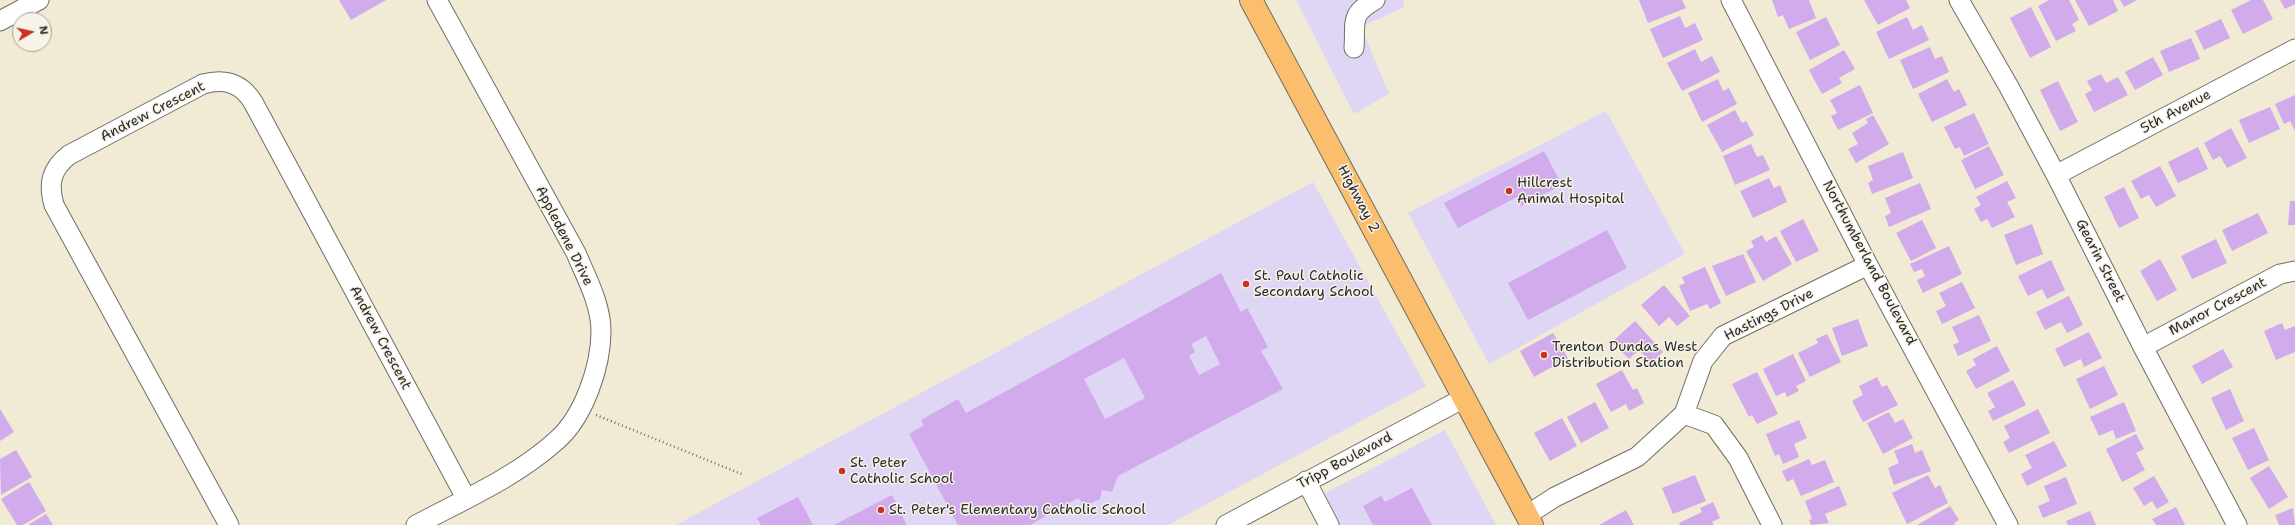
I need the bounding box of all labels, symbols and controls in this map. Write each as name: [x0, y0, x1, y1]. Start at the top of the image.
north arrow: [12, 12, 52, 52]
text: N: [35, 25, 51, 36]
street label: Andrew Crescent: [98, 78, 208, 146]
street label: 5th Avenue: [2138, 86, 2214, 138]
street label: Highway 2: [1333, 162, 1383, 236]
place label: Hillcrest Animal Hospital: [1517, 175, 1624, 208]
street label: Northumberland Boulevard: [1818, 178, 1920, 348]
street label: Appledene Drive: [532, 183, 596, 289]
marker: Hillcrest Animal Hospital: [1504, 186, 1514, 196]
street label: Gearin Street: [2072, 217, 2128, 305]
place label: St. Paul Catholic Secondary School: [1254, 268, 1374, 300]
street label: Manor Crescent: [2166, 274, 2270, 340]
marker: St. Paul Catholic Secondary School: [1241, 279, 1251, 289]
street label: Andrew Crescent: [346, 283, 414, 393]
street label: Hastings Drive: [1722, 285, 1816, 345]
place label: Trenton Dundas West Distribution Station: [1552, 339, 1697, 372]
marker: Trenton Dundas West Distribution Station: [1539, 350, 1549, 360]
street label: Tripp Boulevard: [1295, 429, 1395, 493]
place label: St. Peter Catholic School: [850, 455, 954, 488]
marker: St. Peter Catholic School: [837, 466, 847, 476]
place label: St. Peter's Elementary Catholic School: [889, 502, 1146, 518]
marker: St. Peter's Elementary Catholic School: [876, 505, 886, 515]

